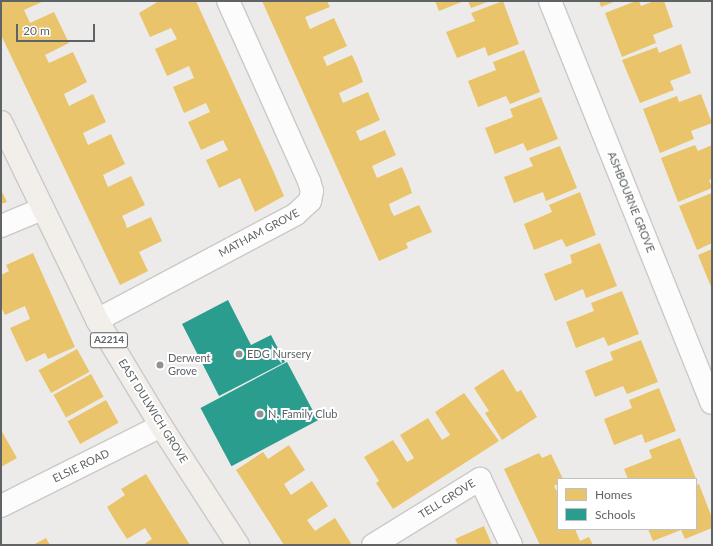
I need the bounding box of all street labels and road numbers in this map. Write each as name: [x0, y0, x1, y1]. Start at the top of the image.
street label: ASHBOURNE GROVE: [605, 150, 657, 254]
street label: MATHAM GROVE: [216, 206, 302, 260]
road number: A2214: [89, 332, 129, 348]
street label: EAST DULWICH GROVE: [115, 356, 191, 466]
street label: ELSIE ROAD: [50, 447, 112, 485]
street label: TELL GROVE: [416, 476, 478, 522]

